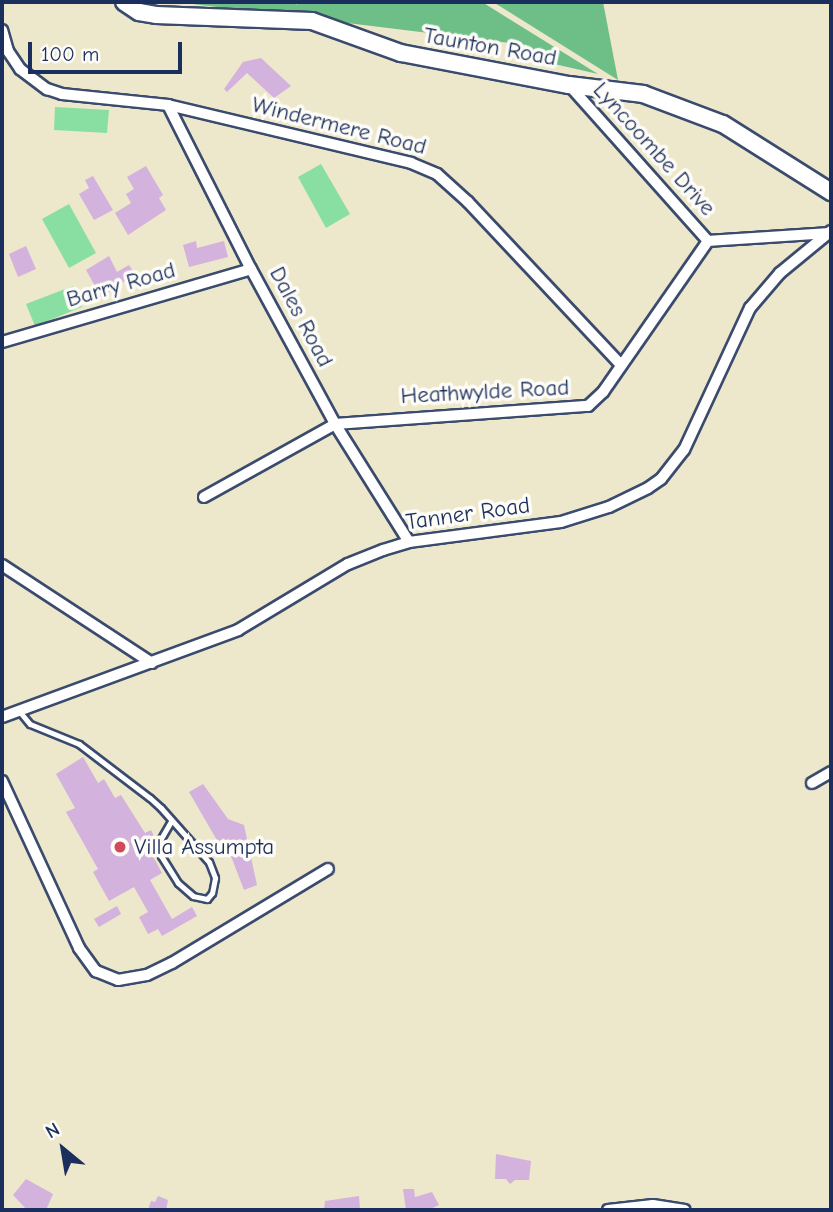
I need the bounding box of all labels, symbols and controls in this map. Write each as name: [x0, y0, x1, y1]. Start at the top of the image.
street label: Taunton Road: [421, 22, 559, 72]
scale bar: [32, 28, 186, 72]
text: 100 m: [41, 42, 99, 66]
street label: Lyncoombe Drive: [587, 77, 721, 221]
street label: Windermere Road: [249, 91, 429, 161]
street label: Barry Road: [63, 256, 179, 314]
street label: Dales Road: [263, 262, 339, 372]
street label: Heathwylde Road: [400, 374, 570, 410]
street label: Tanner Road: [404, 492, 532, 536]
place label: Villa Assumpta: [134, 833, 274, 861]
marker: Villa Assumpta: [112, 839, 128, 855]
north arrow: [28, 1114, 98, 1184]
text: N: [42, 1118, 63, 1143]

